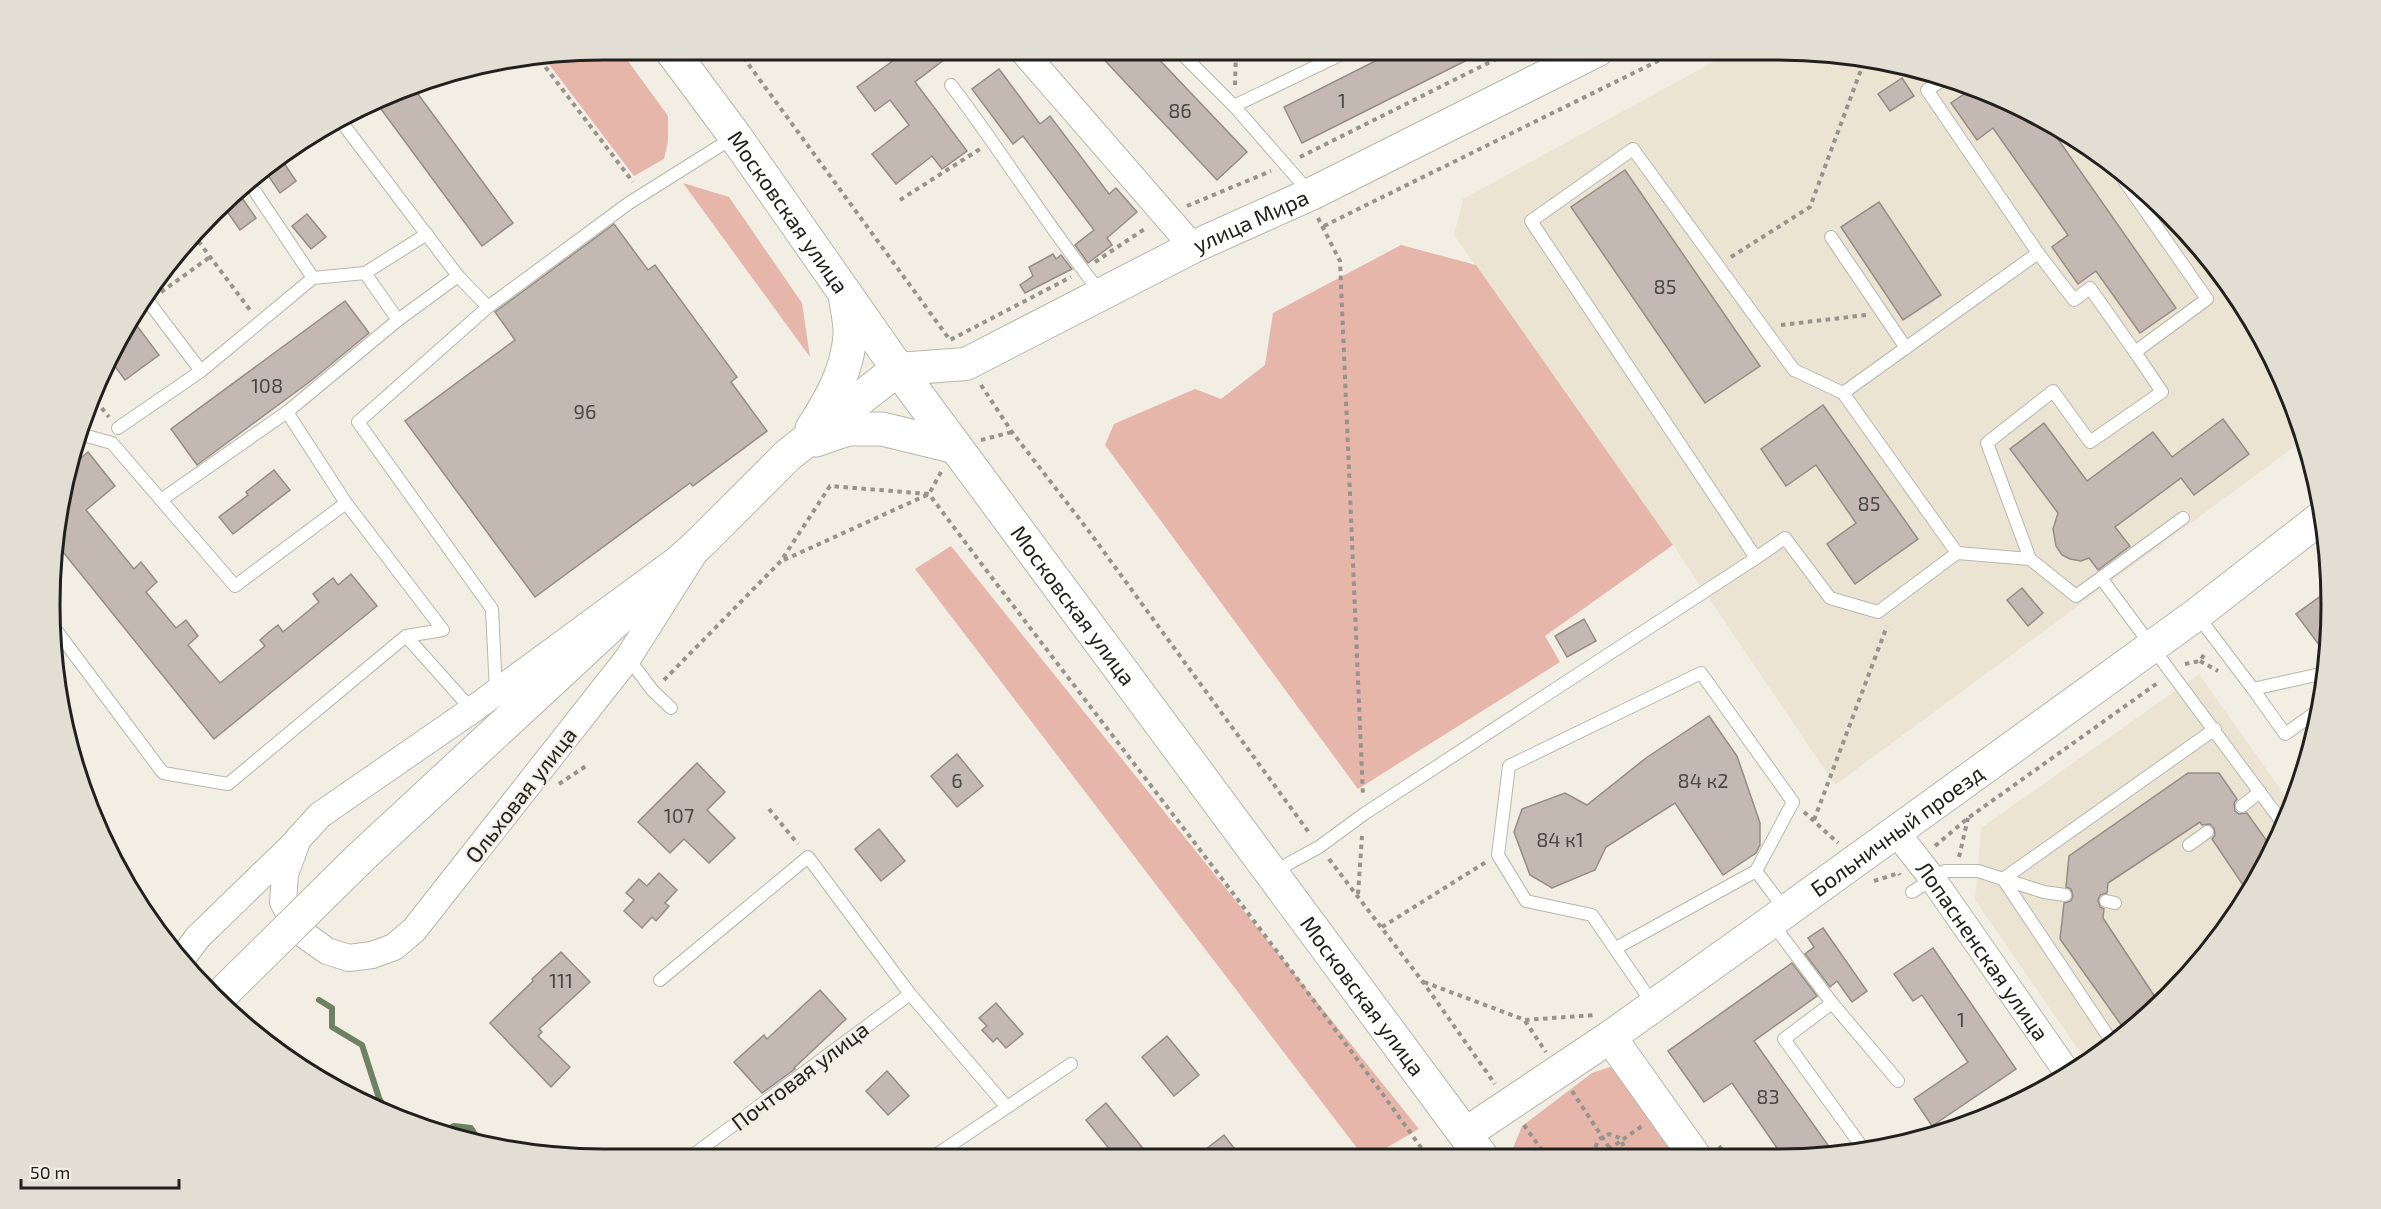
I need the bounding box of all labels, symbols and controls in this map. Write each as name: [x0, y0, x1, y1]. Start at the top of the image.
house number: 1: [1338, 88, 1346, 112]
house number: 86: [1168, 98, 1192, 122]
street label: Московская улица: [723, 125, 855, 298]
street label: улица Мира: [1189, 183, 1312, 258]
house number: 85: [1654, 274, 1676, 298]
house number: 108: [251, 373, 283, 397]
house number: 96: [574, 399, 596, 423]
house number: 85: [1858, 491, 1880, 515]
street label: Московская улица: [1006, 520, 1142, 690]
street label: Ольховая улица: [459, 721, 582, 868]
street label: Больничный проезд: [1805, 759, 1988, 901]
house number: 6: [951, 768, 963, 792]
house number: 84 к2: [1678, 768, 1728, 792]
house number: 107: [664, 803, 694, 827]
house number: 84 к1: [1536, 827, 1584, 851]
street label: Лопасненская улица: [1911, 855, 2055, 1045]
street label: Московская улица: [1296, 911, 1431, 1081]
house number: 111: [549, 968, 573, 992]
house number: 1: [1957, 1007, 1965, 1031]
street label: Почтовая улица: [726, 1015, 874, 1136]
house number: 83: [1756, 1084, 1780, 1108]
scale bar: [21, 1152, 178, 1190]
text: 50 m: [30, 1161, 70, 1183]

